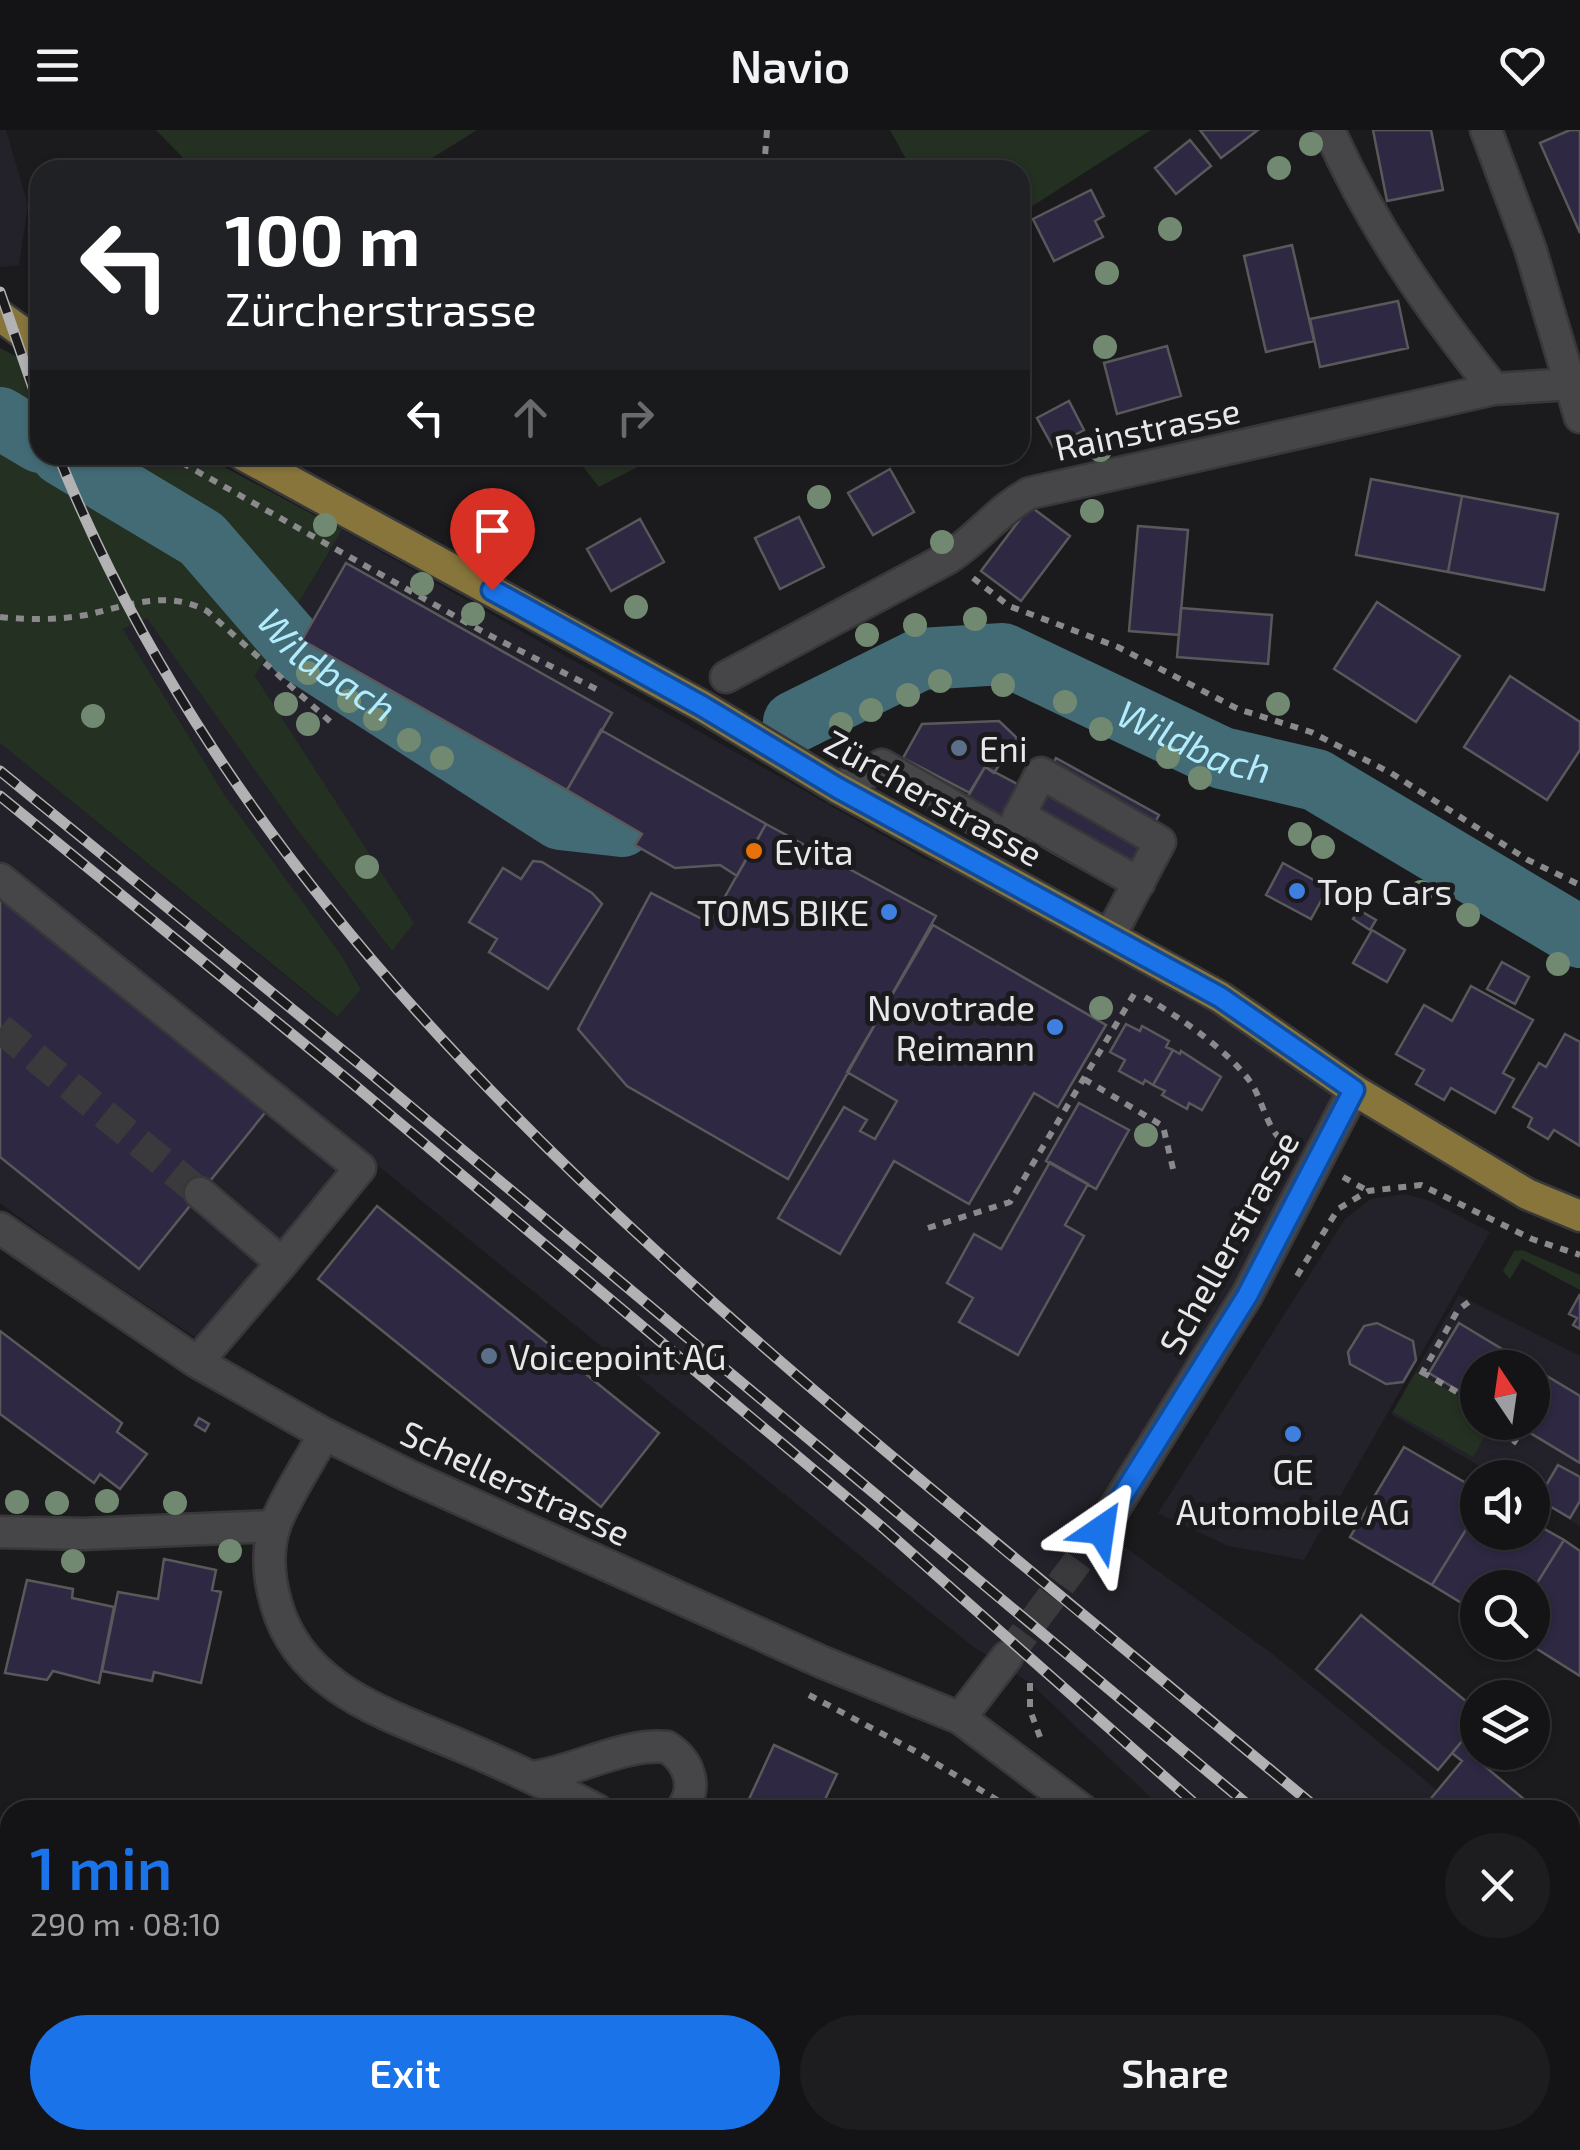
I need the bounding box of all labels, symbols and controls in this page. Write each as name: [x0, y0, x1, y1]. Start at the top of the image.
icon: menu: [30, 38, 85, 93]
text: Navio: [730, 38, 850, 92]
icon: heart: [1495, 38, 1550, 93]
text: 100 m: [225, 196, 420, 280]
icon: left: [60, 200, 190, 330]
text: Zürcherstrasse: [225, 281, 537, 335]
street label: Rainstrasse: [1050, 388, 1244, 468]
icon: left: [398, 390, 453, 445]
icon: ahead: [503, 390, 558, 445]
icon: right: [608, 390, 663, 445]
pin: [450, 488, 535, 591]
icon: arrive: [465, 503, 520, 558]
water label: Wildbach: [249, 598, 405, 731]
water label: Wildbach: [1111, 689, 1276, 792]
street label: Zürcherstrasse: [818, 720, 1050, 874]
place label: Eni: [979, 727, 1028, 769]
marker: Eni: [948, 737, 970, 759]
place label: Evita: [774, 830, 853, 872]
marker: Evita: [743, 840, 765, 862]
place label: Top Cars: [1317, 870, 1452, 912]
marker: Top Cars: [1286, 880, 1308, 902]
place label: TOMS BIKE: [697, 891, 869, 933]
marker: TOMS BIKE: [878, 901, 900, 923]
place label: Novotrade Reimann: [867, 986, 1035, 1068]
marker: Novotrade Reimann: [1044, 1016, 1066, 1038]
street label: Schellerstrasse: [1149, 1123, 1307, 1361]
place label: Voicepoint AG: [509, 1335, 726, 1377]
marker: Voicepoint AG: [478, 1345, 500, 1367]
north arrow: [1460, 1350, 1550, 1440]
map controls: [1460, 1350, 1550, 1770]
street label: Schellerstrasse: [395, 1411, 637, 1553]
marker: GE Automobile AG: [1282, 1423, 1304, 1445]
place label: GE Automobile AG: [1176, 1450, 1410, 1532]
button: sound: [1460, 1460, 1550, 1550]
position arrow: [1049, 1478, 1153, 1582]
button: search: [1460, 1570, 1550, 1660]
button: layers: [1460, 1680, 1550, 1770]
text: 1 min: [30, 1830, 172, 1902]
button: close: [1445, 1833, 1550, 1938]
text: 290 m · 08:10: [30, 1904, 221, 1942]
button: Exit: [30, 2015, 780, 2130]
button: Share: [800, 2015, 1550, 2130]

